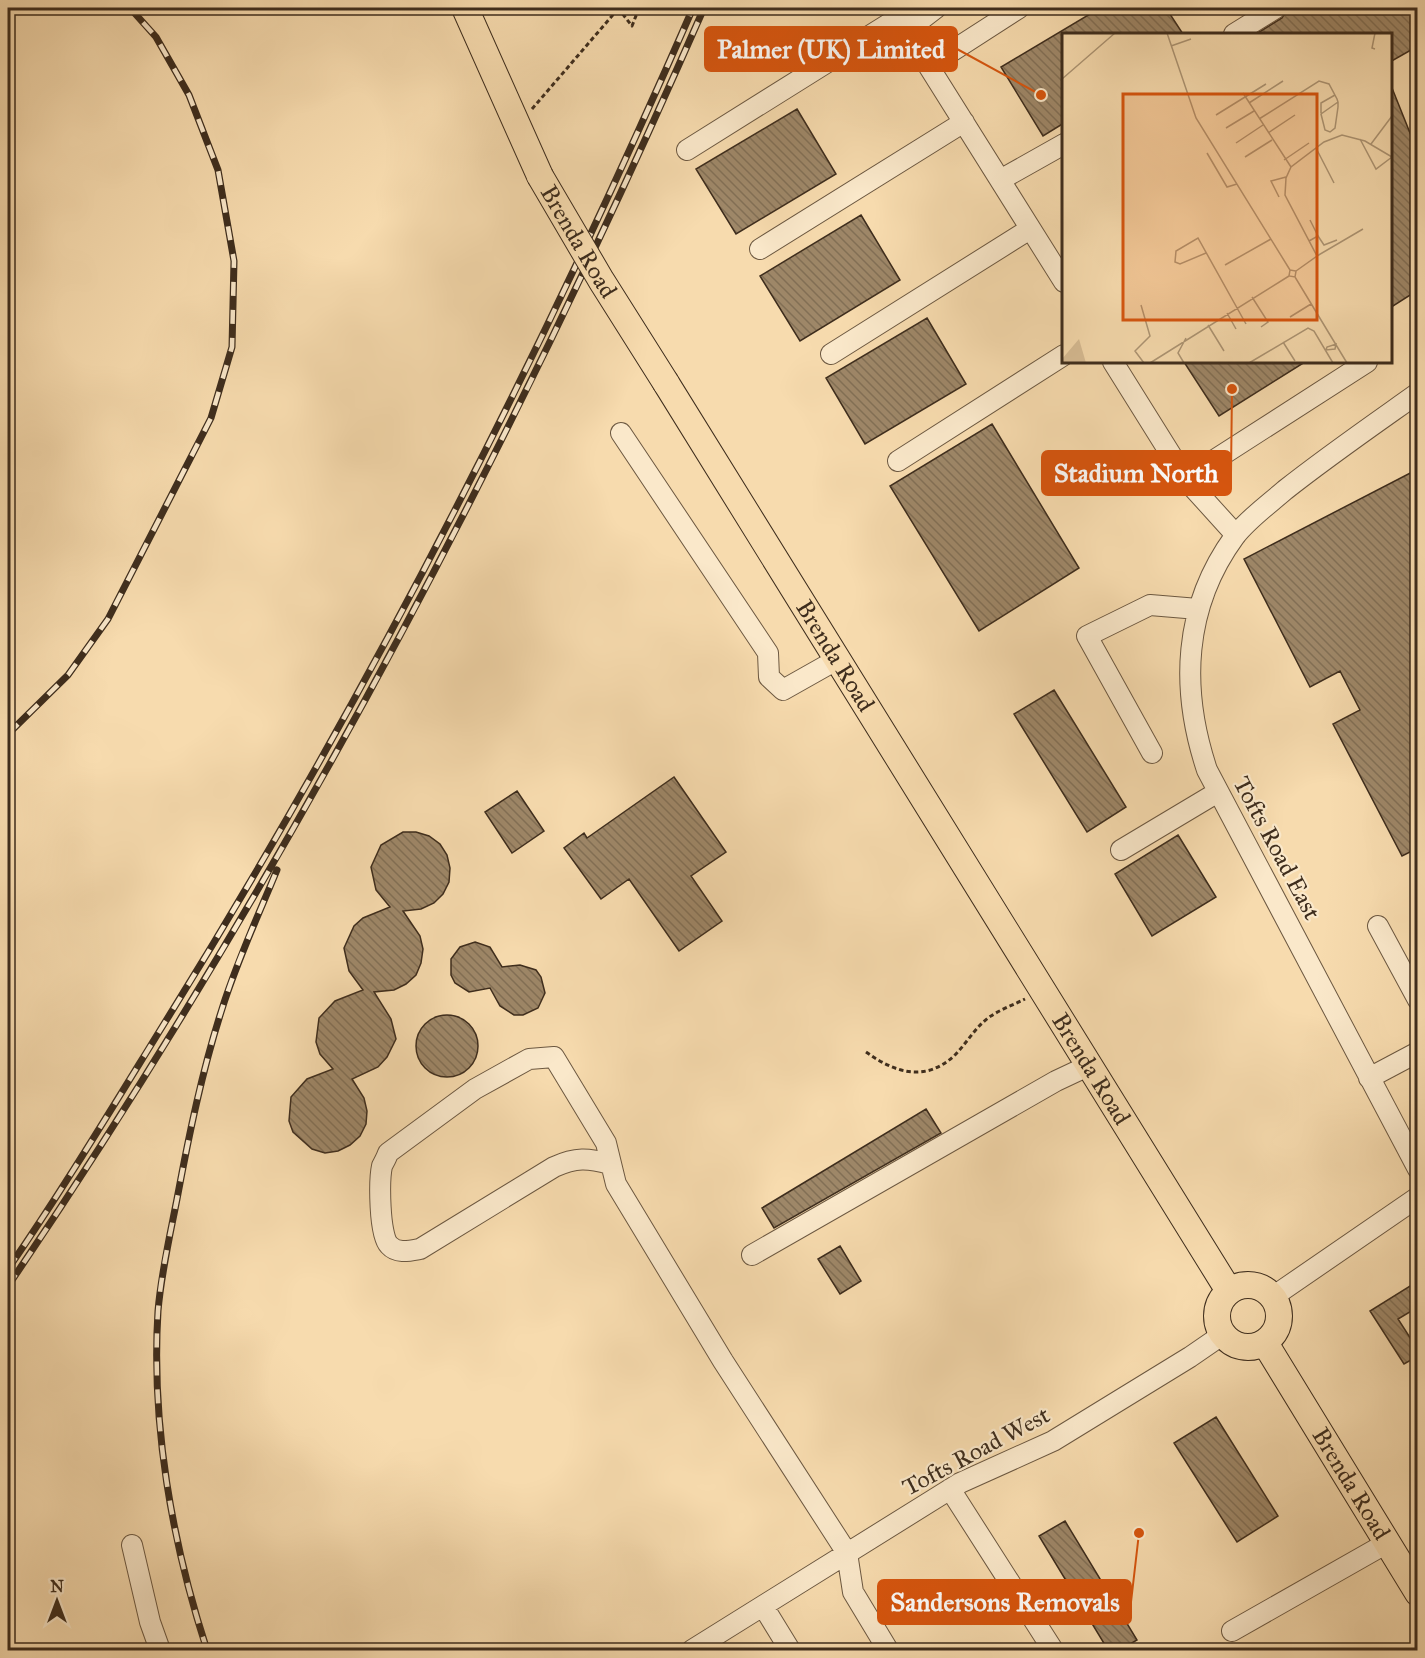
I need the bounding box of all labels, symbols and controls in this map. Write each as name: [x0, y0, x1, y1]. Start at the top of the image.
callout: Palmer (UK) Limited: [705, 27, 957, 71]
text: Palmer (UK) Limited: [717, 33, 946, 66]
inset map: [1062, 33, 1392, 363]
street label: Brenda Road: [534, 180, 624, 304]
callout: Stadium North: [1042, 451, 1231, 495]
text: Stadium North: [1054, 457, 1219, 489]
street label: Brenda Road: [789, 594, 881, 717]
street label: Tofts Road East: [1227, 771, 1328, 925]
street label: Brenda Road: [1045, 1007, 1137, 1130]
street label: Tofts Road West: [897, 1399, 1055, 1502]
street label: Brenda Road: [1305, 1422, 1397, 1545]
north arrow: [27, 1571, 87, 1631]
text: N: [50, 1577, 64, 1596]
callout: Sandersons Removals: [878, 1580, 1131, 1624]
text: Sandersons Removals: [890, 1586, 1120, 1618]

